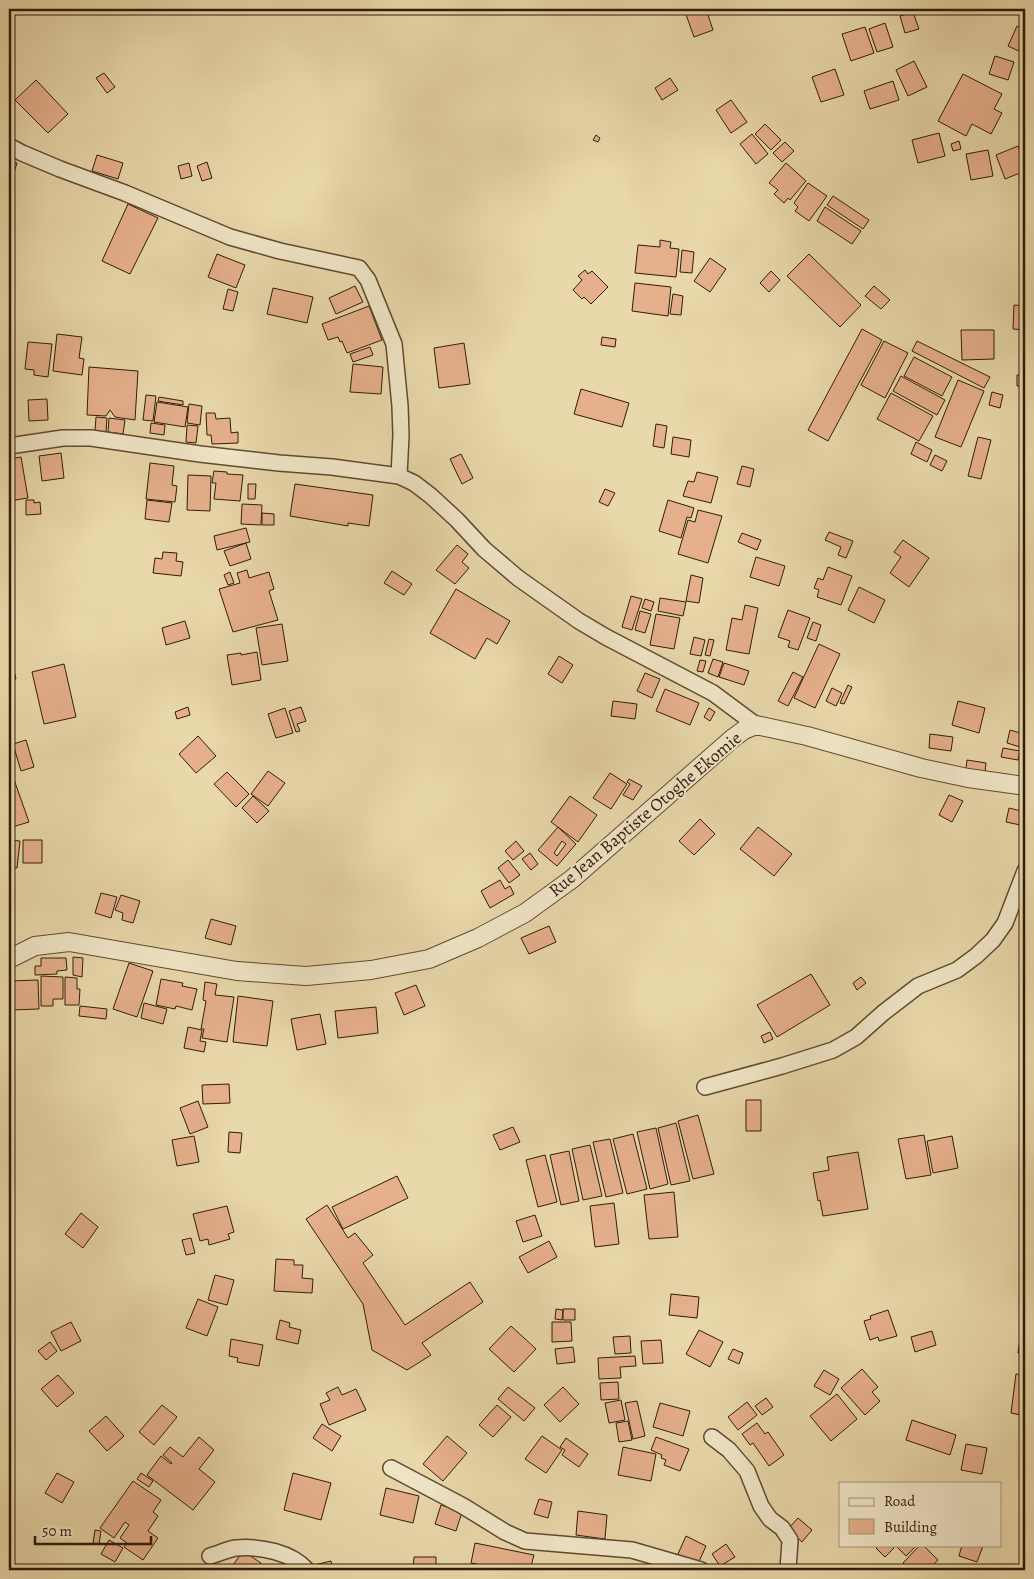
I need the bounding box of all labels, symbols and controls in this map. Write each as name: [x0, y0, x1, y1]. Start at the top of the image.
street label: Rue Jean Baptiste Otoghe Ekomie: [543, 726, 747, 902]
legend: [839, 1482, 1002, 1546]
text: Road: [884, 1491, 916, 1511]
scale bar: [35, 1514, 151, 1546]
text: Building: [884, 1517, 937, 1537]
text: 50 m: [42, 1521, 72, 1541]

